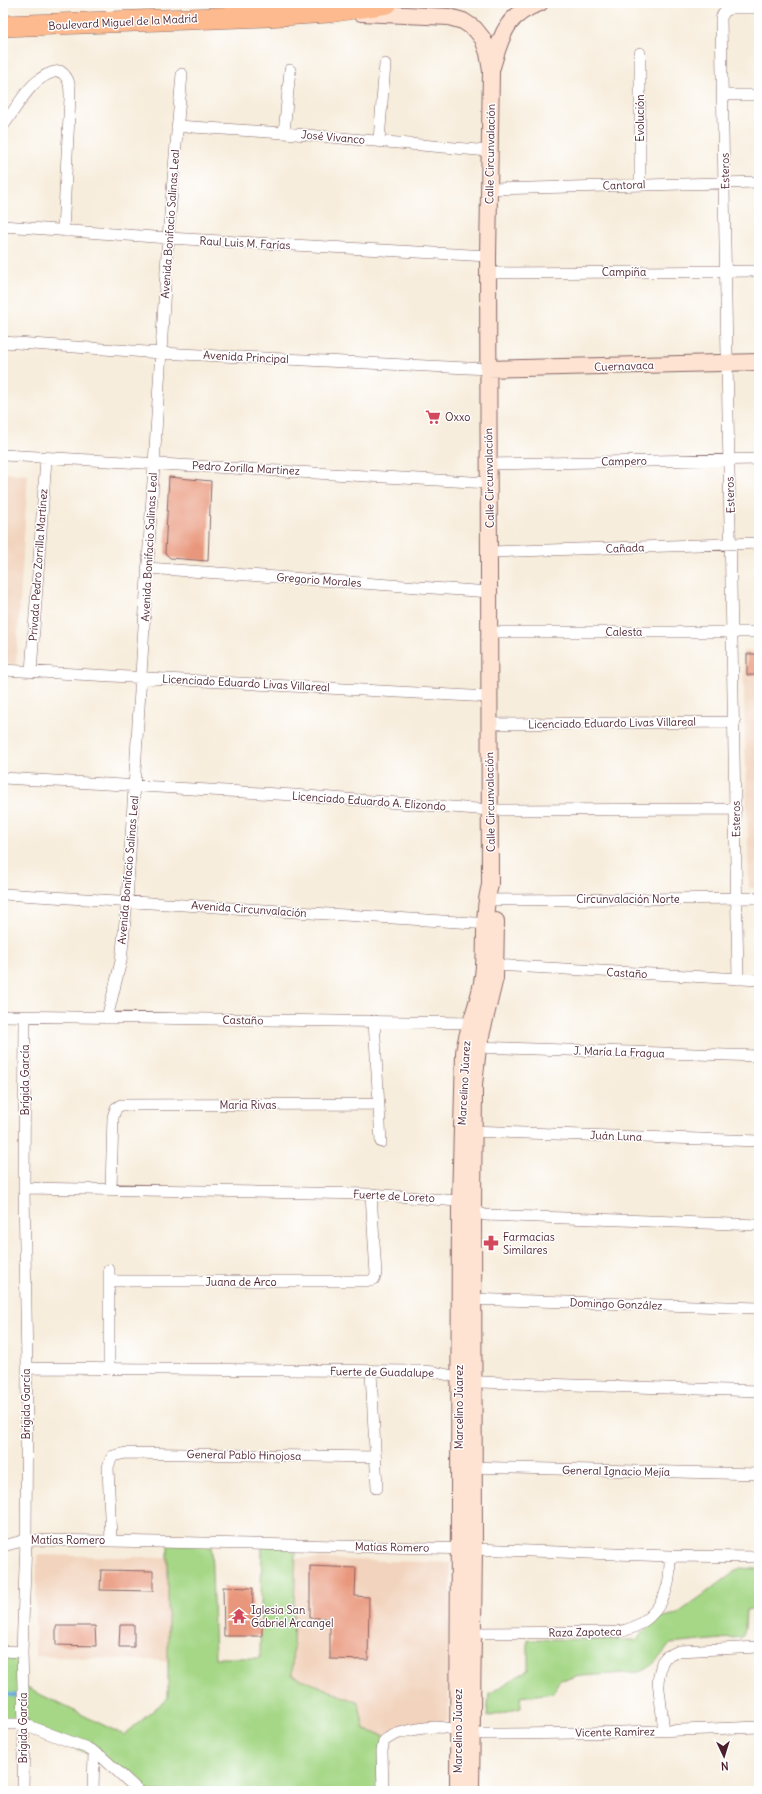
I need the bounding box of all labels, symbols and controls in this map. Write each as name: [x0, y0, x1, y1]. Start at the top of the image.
street label: Boulevard Miguel de la Madrid: [48, 11, 198, 33]
street label: Evolución: [633, 94, 647, 142]
street label: Calle Circunvalación: [482, 104, 498, 204]
street label: José Vivanco: [300, 127, 366, 147]
street label: Avenida Bonifacio Salinas Leal: [158, 149, 182, 299]
street label: Esteros: [718, 153, 732, 189]
street label: Cantoral: [602, 177, 646, 193]
street label: Raul Luis M. Farías: [199, 234, 291, 252]
street label: Campiña: [602, 265, 646, 279]
street label: Avenida Principal: [203, 348, 289, 366]
street label: Cuernavaca: [594, 358, 654, 374]
supermarket icon: Oxxo: [424, 408, 442, 426]
place label: Oxxo: [445, 410, 470, 424]
street label: Calle Circunvalación: [481, 428, 497, 528]
street label: Campero: [601, 454, 647, 468]
street label: Pedro Zorilla Martinez: [192, 458, 300, 478]
street label: Avenida Bonifacio Salinas Leal: [138, 472, 160, 622]
street label: Esteros: [722, 476, 738, 514]
street label: Privada Pedro Zorrilla Martínez: [26, 488, 50, 642]
street label: Cañada: [605, 540, 645, 556]
street label: Gregorio Morales: [276, 570, 362, 590]
street label: Calesta: [606, 625, 642, 639]
street label: Licenciado Eduardo Livas Villareal: [162, 672, 330, 694]
street label: Licenciado Eduardo Livas Villareal: [528, 715, 696, 731]
street label: Calle Circunvalación: [482, 752, 498, 852]
street label: Licenciado Eduardo A. Elizondo: [291, 789, 447, 813]
street label: Avenida Bonifacio Salinas Leal: [115, 795, 141, 945]
street label: Esteros: [729, 801, 743, 837]
street label: Circunvalación Norte: [576, 892, 680, 906]
street label: Avenida Circunvalación: [191, 898, 307, 920]
street label: Castaño: [606, 965, 648, 981]
street label: Castaño: [222, 1013, 264, 1027]
street label: Marcelino Júarez: [455, 1040, 473, 1126]
street label: J. María La Fragua: [573, 1043, 665, 1061]
street label: Brígida García: [18, 1044, 32, 1116]
street label: María Rivas: [219, 1098, 277, 1112]
street label: Juán Luna: [590, 1128, 642, 1144]
street label: Fuerte de Loreto: [353, 1187, 435, 1205]
place label: Farmacias Similares: [503, 1230, 555, 1257]
pharmacy icon: Farmacias Similares: [482, 1234, 500, 1252]
street label: Juana de Arco: [205, 1275, 277, 1289]
street label: Domingo González: [569, 1295, 663, 1313]
street label: Fuerte de Guadalupe: [330, 1364, 434, 1380]
street label: Marcelino Júarez: [452, 1365, 466, 1449]
street label: Brígida García: [19, 1368, 33, 1440]
street label: General Pablo Hinojosa: [187, 1447, 301, 1463]
street label: General Ignacio Mejía: [562, 1463, 670, 1479]
street label: Matías Romero: [31, 1533, 105, 1547]
street label: Matías Romero: [355, 1539, 429, 1555]
place label: Iglesia San Gabriel Arcangel: [251, 1603, 333, 1630]
temple icon: Iglesia San Gabriel Arcangel: [230, 1607, 248, 1625]
street label: Raza Zapoteca: [548, 1624, 622, 1640]
street label: Marcelino Júarez: [451, 1689, 465, 1773]
street label: Brígida García: [16, 1692, 30, 1764]
street label: Vicente Ramírez: [575, 1724, 655, 1740]
north arrow: [704, 1736, 744, 1776]
text: N: [720, 1759, 729, 1773]

